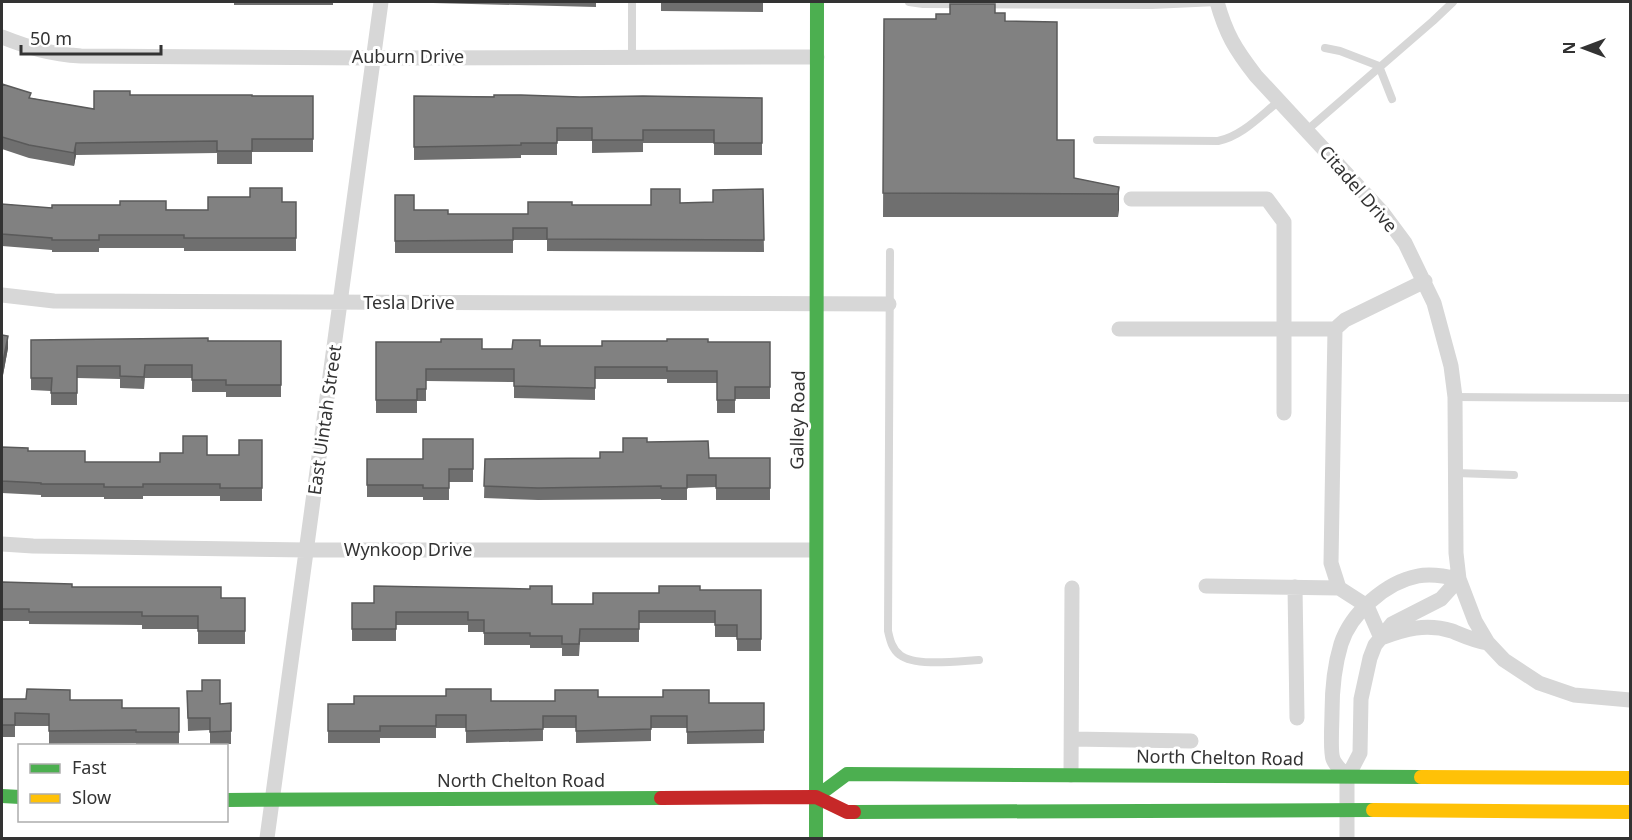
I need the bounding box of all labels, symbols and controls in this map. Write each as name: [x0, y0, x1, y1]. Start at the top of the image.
scale bar: [21, 18, 160, 56]
north arrow: [1554, 18, 1614, 78]
text: 50 m: [30, 26, 72, 50]
text: N: [1558, 41, 1580, 55]
street label: Auburn Drive: [352, 44, 464, 68]
street label: Citadel Drive: [1314, 140, 1403, 237]
street label: Tesla Drive: [363, 290, 455, 314]
street label: East Uintah Street: [302, 343, 347, 497]
street label: Galley Road: [784, 370, 810, 470]
street label: Wynkoop Drive: [344, 537, 472, 561]
legend: [18, 744, 228, 822]
street label: North Chelton Road: [1136, 744, 1304, 770]
text: Fast: [72, 755, 107, 779]
street label: North Chelton Road: [437, 768, 605, 792]
text: Slow: [72, 785, 111, 809]

